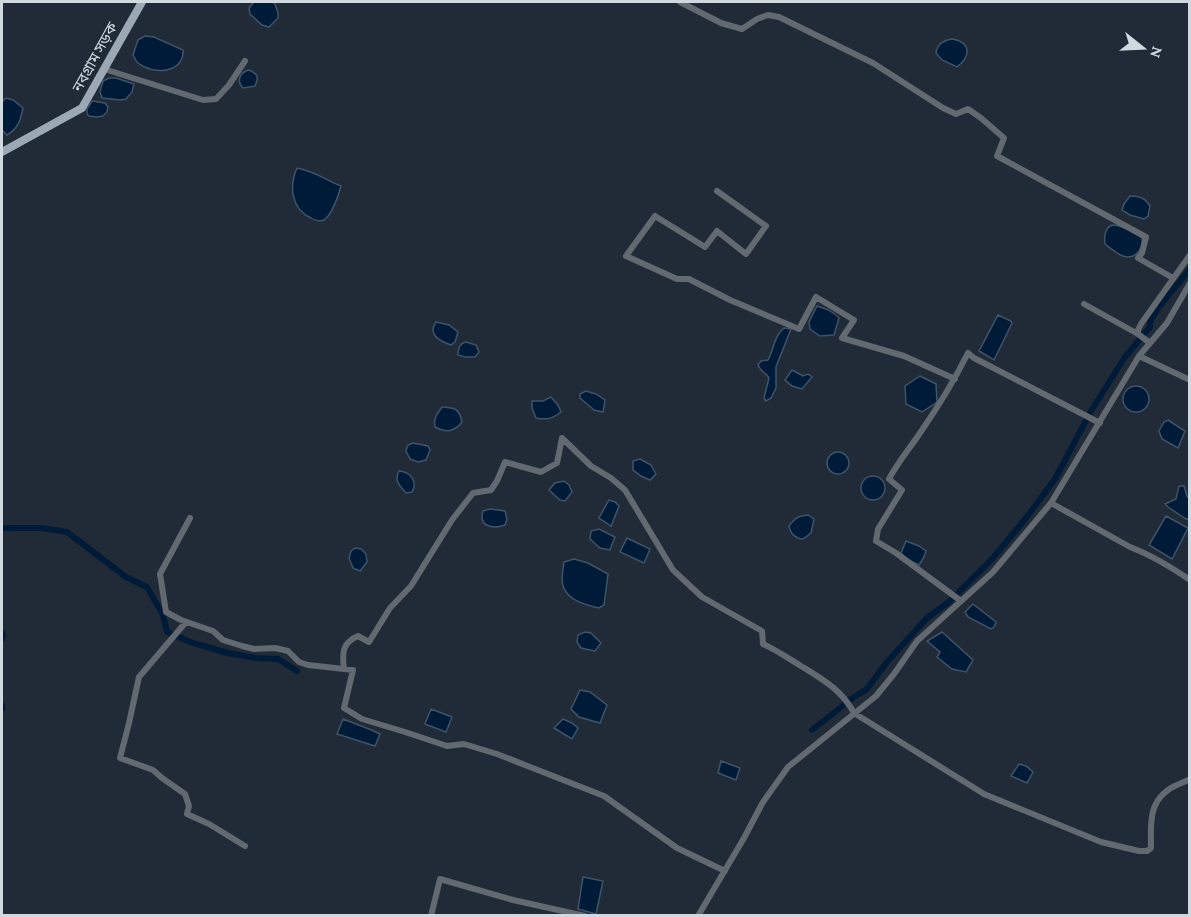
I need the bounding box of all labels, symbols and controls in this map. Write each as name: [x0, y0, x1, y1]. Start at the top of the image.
north arrow: [1113, 18, 1173, 78]
street label: নবগ্রাম সড়ক: [69, 19, 121, 95]
text: N: [1147, 45, 1167, 60]

